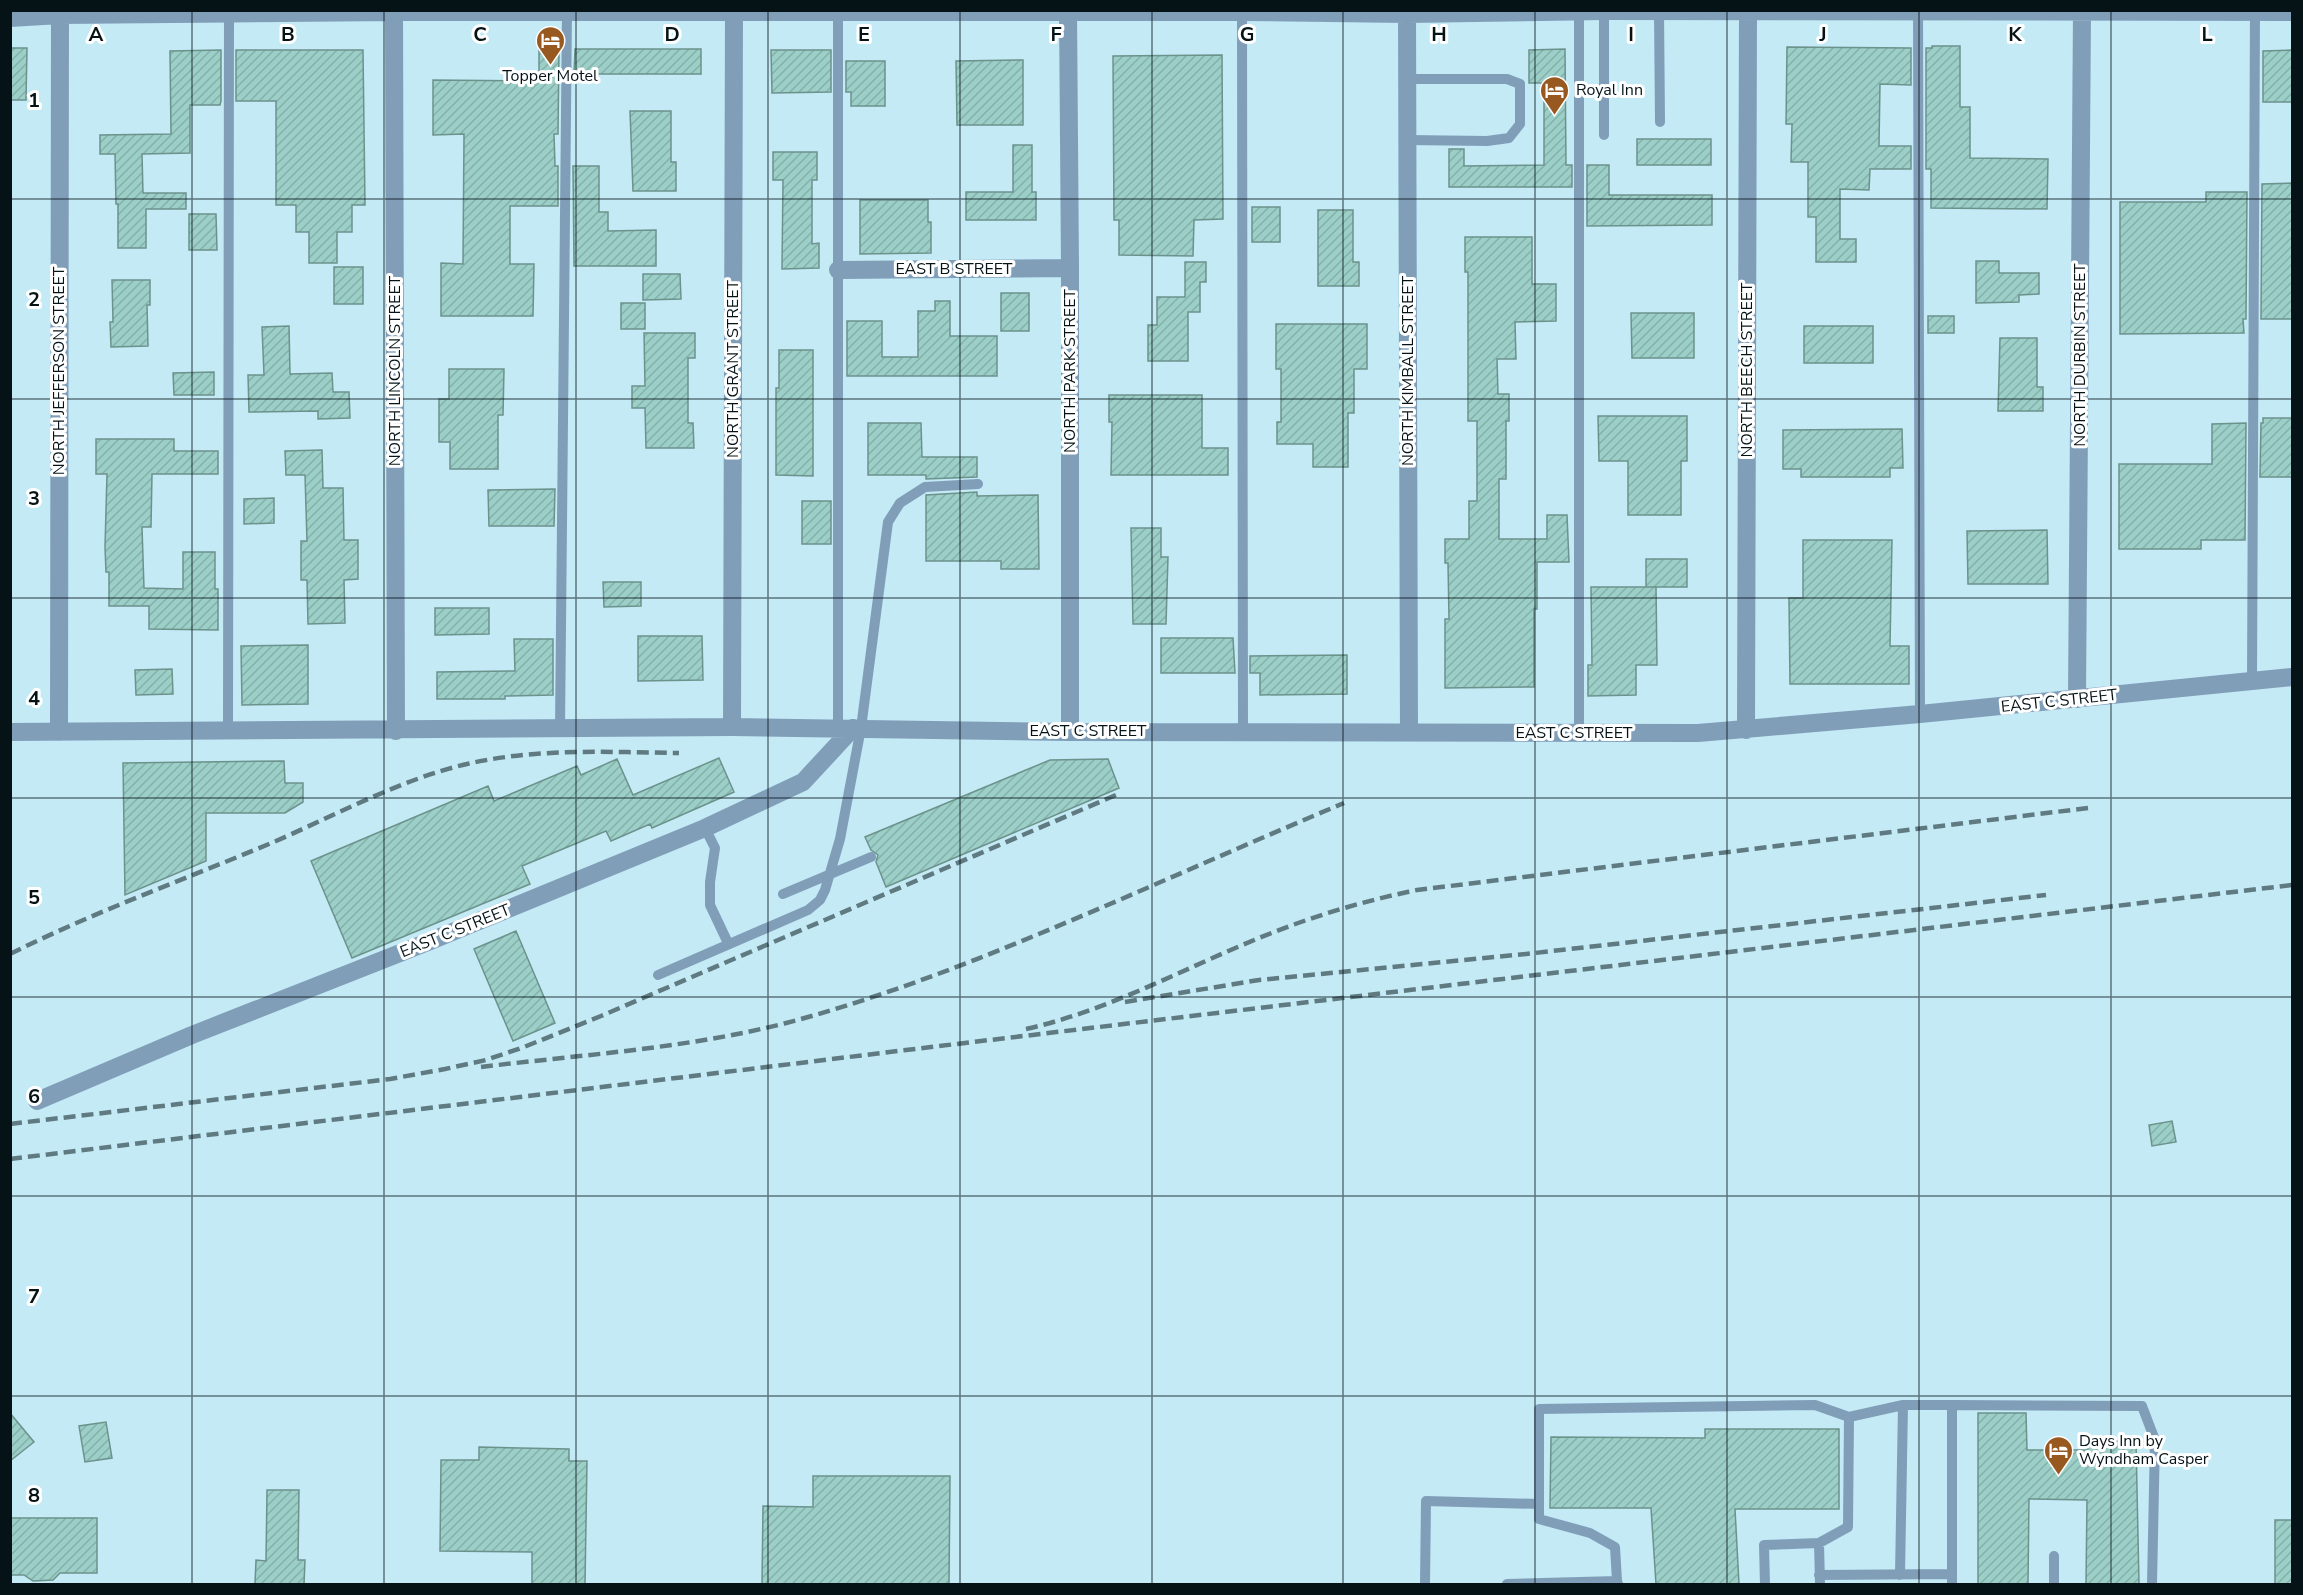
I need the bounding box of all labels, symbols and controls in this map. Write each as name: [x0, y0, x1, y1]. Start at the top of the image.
text: A: [89, 21, 104, 48]
text: B: [281, 21, 295, 48]
text: C: [473, 21, 487, 48]
text: D: [664, 21, 680, 48]
text: E: [858, 21, 870, 48]
text: F: [1050, 21, 1062, 48]
text: G: [1240, 21, 1254, 48]
text: H: [1431, 21, 1447, 48]
text: I: [1628, 21, 1634, 48]
text: J: [1818, 21, 1827, 48]
text: K: [2008, 21, 2022, 48]
text: L: [2201, 21, 2213, 48]
hotel icon: Topper Motel: [534, 24, 566, 66]
place label: Topper Motel: [502, 65, 598, 87]
hotel icon: Royal Inn: [1539, 74, 1571, 116]
place label: Royal Inn: [1576, 79, 1643, 101]
text: 1: [28, 87, 40, 114]
street label: EAST B STREET: [896, 258, 1013, 280]
street label: NORTH DURBIN STREET: [2069, 263, 2091, 447]
street label: NORTH JEFFERSON STREET: [48, 266, 70, 475]
street label: NORTH LINCOLN STREET: [384, 275, 406, 466]
street label: NORTH KIMBALL STREET: [1397, 276, 1419, 466]
street label: NORTH GRANT STREET: [722, 280, 744, 458]
street label: NORTH BEECH STREET: [1736, 282, 1758, 457]
text: 2: [28, 286, 40, 313]
street label: NORTH PARK STREET: [1059, 289, 1081, 453]
text: 3: [28, 485, 40, 512]
street label: EAST C STREET: [2000, 684, 2119, 718]
text: 4: [28, 685, 40, 712]
street label: EAST C STREET: [1030, 720, 1147, 742]
street label: EAST C STREET: [1516, 722, 1633, 744]
text: 5: [28, 884, 40, 911]
street label: EAST C STREET: [397, 899, 514, 963]
text: 6: [28, 1083, 40, 1110]
text: 7: [28, 1283, 40, 1310]
place label: Days Inn by Wyndham Casper: [2079, 1430, 2209, 1470]
hotel icon: Days Inn by Wyndham Casper: [2042, 1434, 2074, 1476]
text: 8: [28, 1482, 40, 1509]

